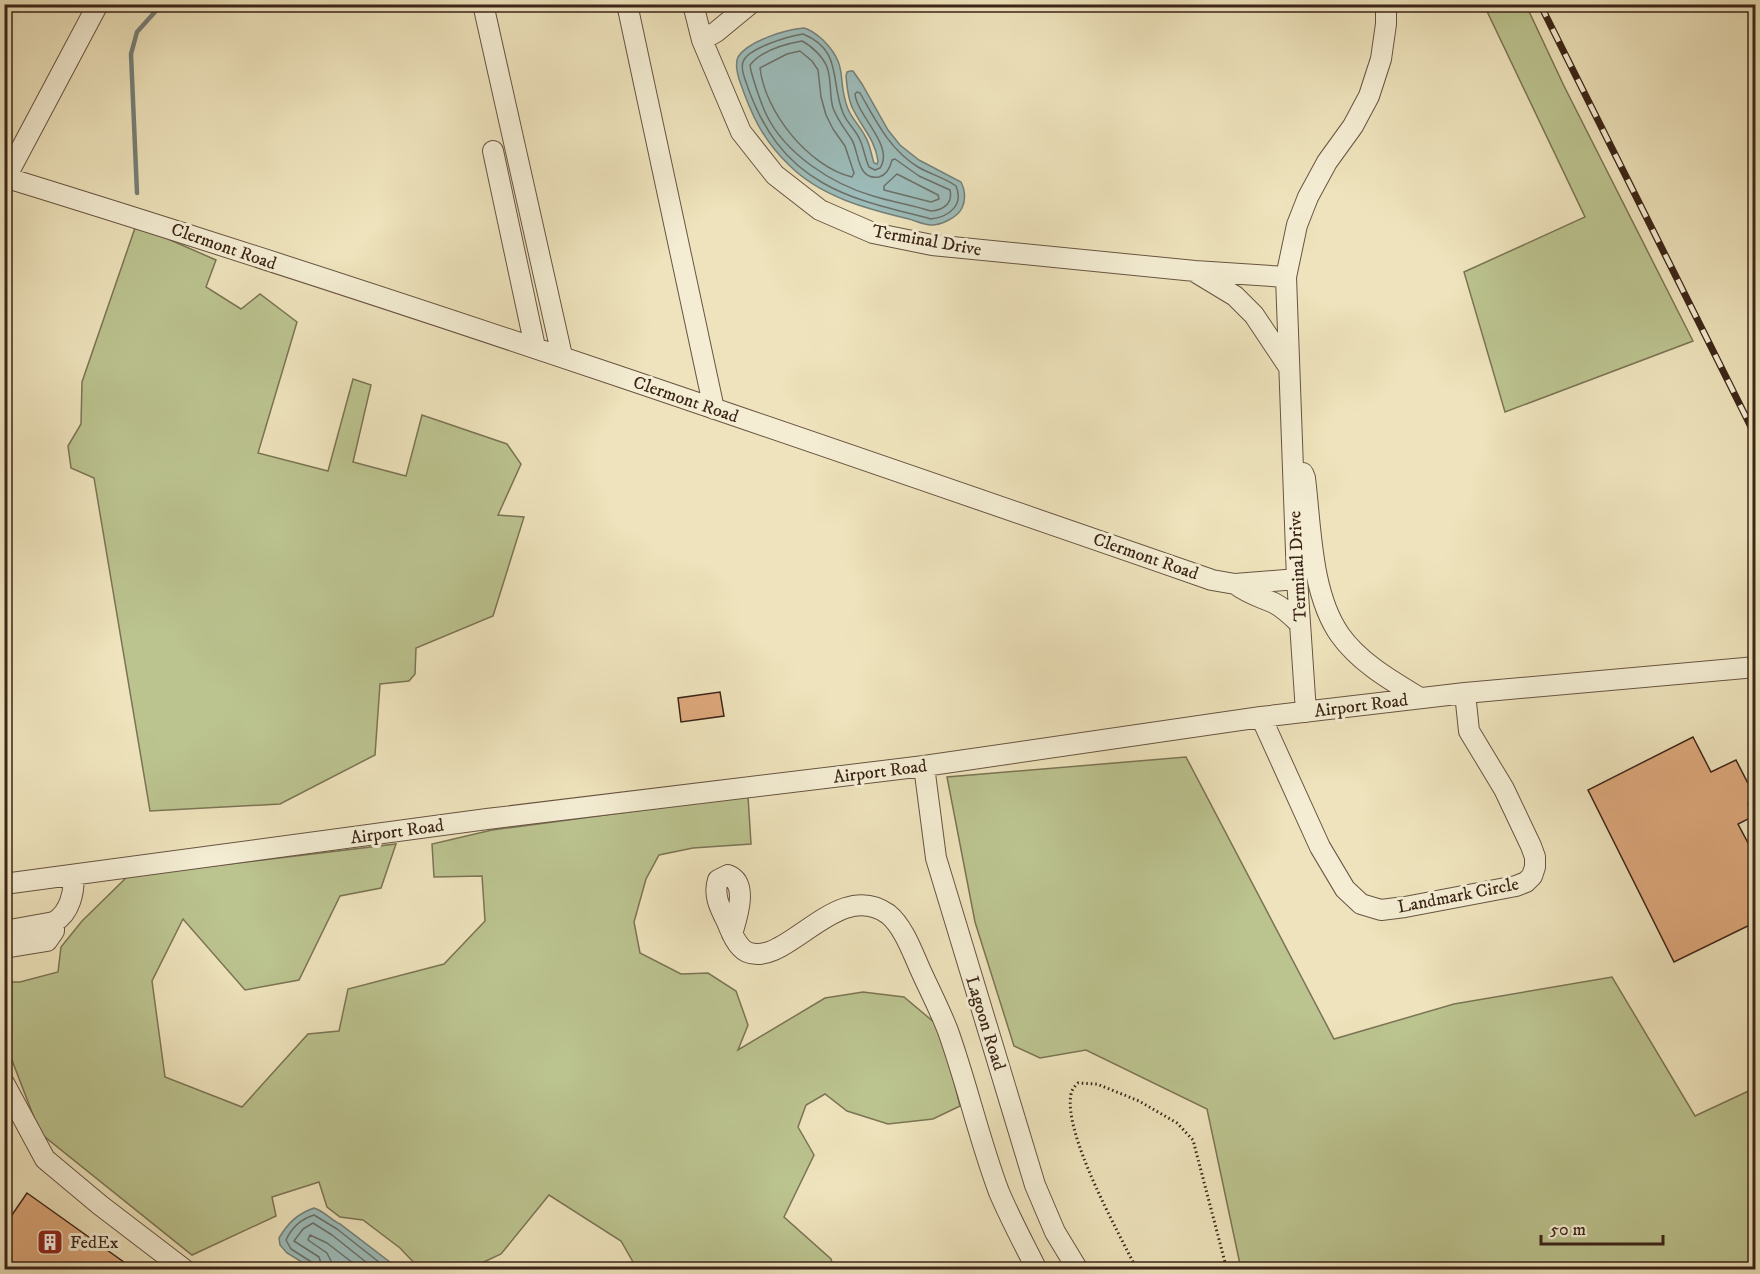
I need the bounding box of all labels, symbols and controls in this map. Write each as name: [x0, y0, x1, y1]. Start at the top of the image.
street label: Clermont Road: [168, 219, 279, 275]
street label: Terminal Drive: [870, 221, 983, 261]
street label: Clermont Road: [630, 372, 741, 428]
street label: Terminal Drive: [1284, 510, 1312, 622]
street label: Clermont Road: [1090, 529, 1201, 585]
street label: Airport Road: [1313, 689, 1409, 723]
street label: Airport Road: [832, 755, 928, 789]
street label: Airport Road: [349, 815, 445, 849]
street label: Landmark Circle: [1396, 873, 1521, 919]
street label: Lagoon Road: [960, 973, 1010, 1073]
scale bar: [1541, 1208, 1662, 1246]
text: 50 m: [1550, 1219, 1586, 1241]
building icon: FedEx: [35, 1227, 65, 1257]
place label: FedEx: [70, 1232, 119, 1254]

